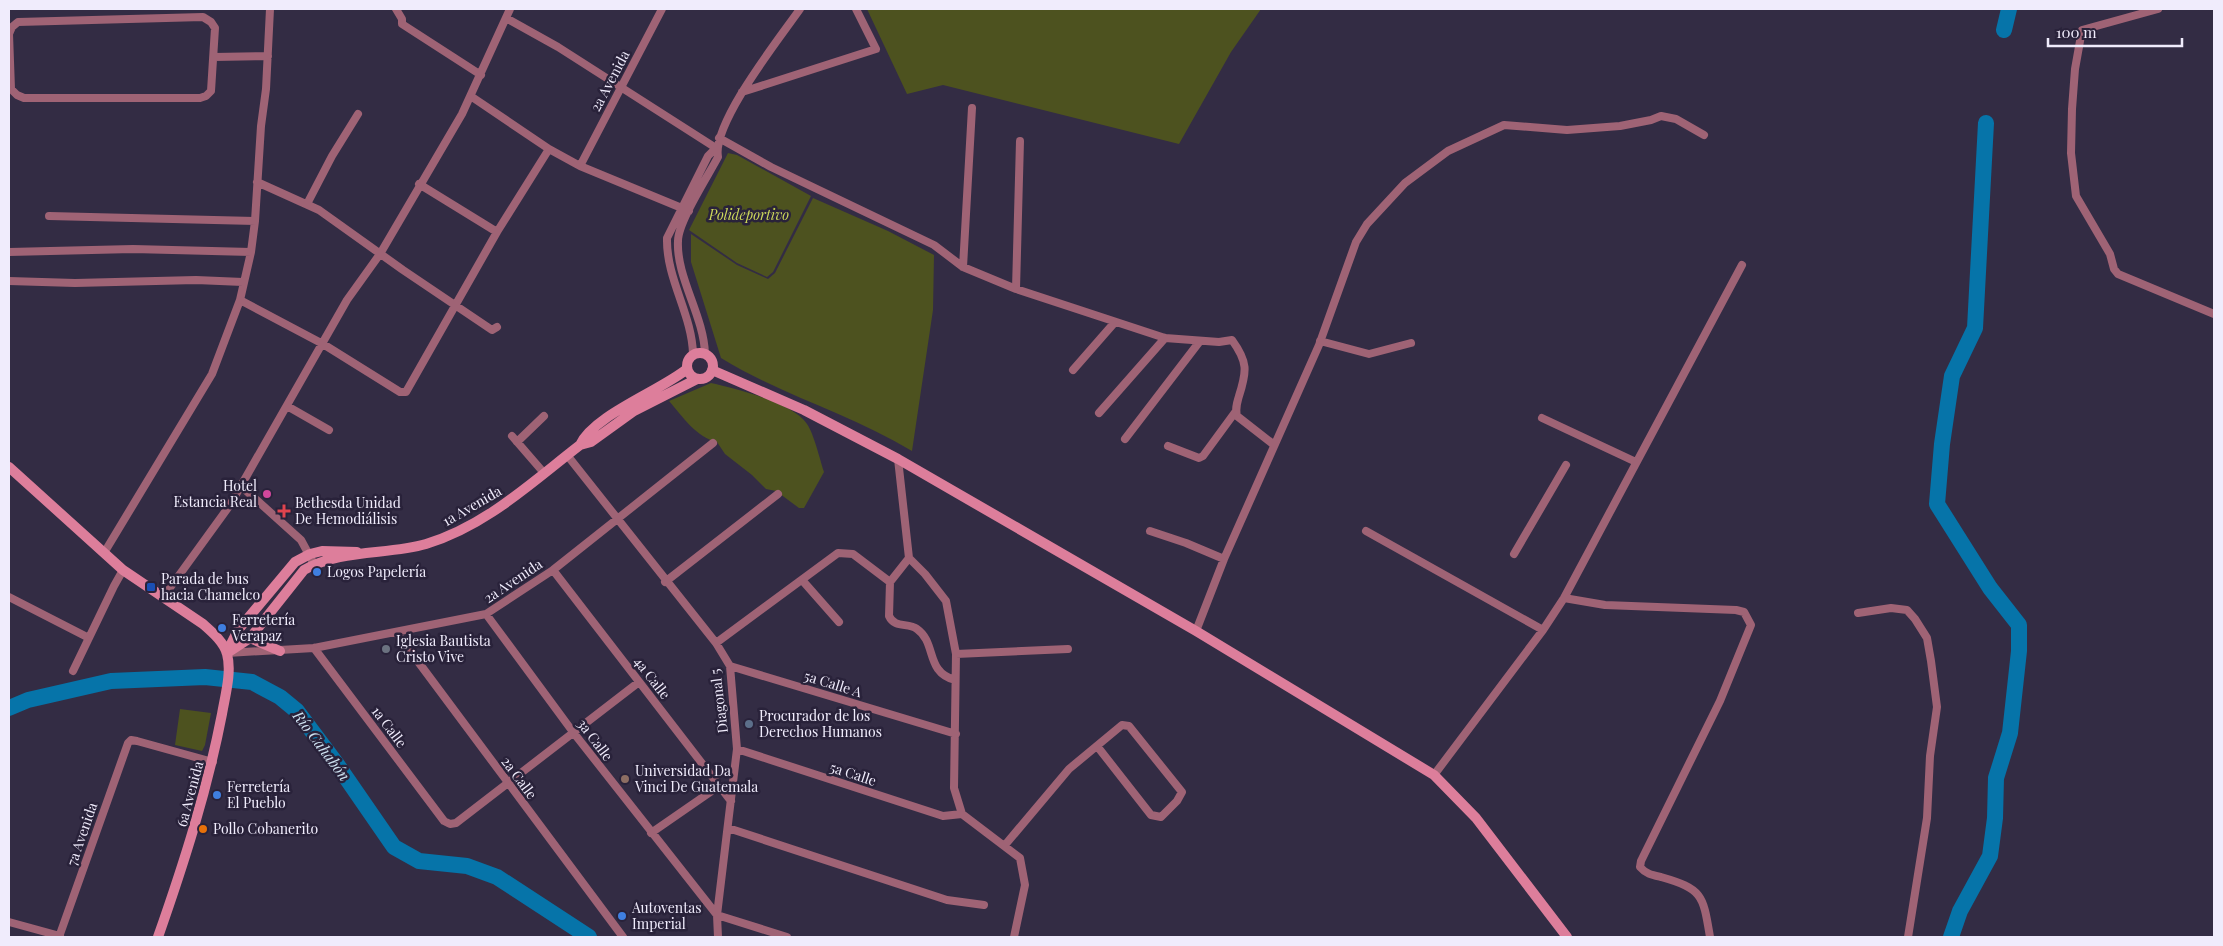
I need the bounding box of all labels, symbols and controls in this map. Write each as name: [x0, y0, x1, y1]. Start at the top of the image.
scale bar: [2048, 15, 2182, 47]
text: 100 m: [2056, 22, 2097, 42]
street label: 2a Avenida: [586, 47, 634, 115]
park label: Polideportivo: [708, 205, 789, 224]
place label: Hotel Estancia Real: [174, 476, 257, 511]
street label: 1a Avenida: [439, 481, 505, 530]
marker: Hotel Estancia Real: [261, 488, 273, 500]
place label: Bethesda Unidad De Hemodiálisis: [295, 493, 401, 528]
marker: Bethesda Unidad De Hemodiálisis: [277, 504, 291, 518]
street label: 2a Avenida: [480, 554, 546, 607]
place label: Logos Papelería: [327, 562, 426, 581]
marker: Logos Papelería: [311, 566, 323, 578]
place label: Parada de bus hacia Chamelco: [161, 569, 260, 604]
marker: Parada de bus hacia Chamelco: [145, 581, 157, 593]
place label: Ferretería Verapaz: [231, 610, 295, 645]
marker: Ferretería Verapaz: [216, 622, 228, 634]
place label: Iglesia Bautista Cristo Vive: [396, 631, 491, 666]
marker: Iglesia Bautista Cristo Vive: [380, 643, 392, 655]
street label: 4a Calle: [630, 653, 675, 703]
street label: 5a Calle A: [802, 666, 865, 701]
street label: Diagonal 5: [705, 668, 732, 734]
street label: 1a Calle: [368, 702, 411, 751]
water label: Río Cahabón: [288, 705, 355, 785]
place label: Procurador de los Derechos Humanos: [759, 706, 882, 741]
street label: 3a Calle: [573, 715, 617, 765]
marker: Procurador de los Derechos Humanos: [743, 718, 755, 730]
street label: 2a Calle: [497, 753, 542, 803]
street label: 5a Calle: [828, 757, 879, 790]
street label: 6a Avenida: [172, 759, 207, 829]
place label: Universidad Da Vinci De Guatemala: [634, 761, 758, 796]
marker: Universidad Da Vinci De Guatemala: [619, 773, 631, 785]
place label: Ferretería El Pueblo: [227, 777, 290, 812]
marker: Ferretería El Pueblo: [211, 789, 223, 801]
street label: 7a Avenida: [62, 800, 101, 868]
place label: Pollo Cobanerito: [213, 819, 318, 838]
marker: Pollo Cobanerito: [197, 823, 209, 835]
place label: Autoventas Imperial: [631, 898, 701, 933]
marker: Autoventas Imperial: [616, 910, 628, 922]

